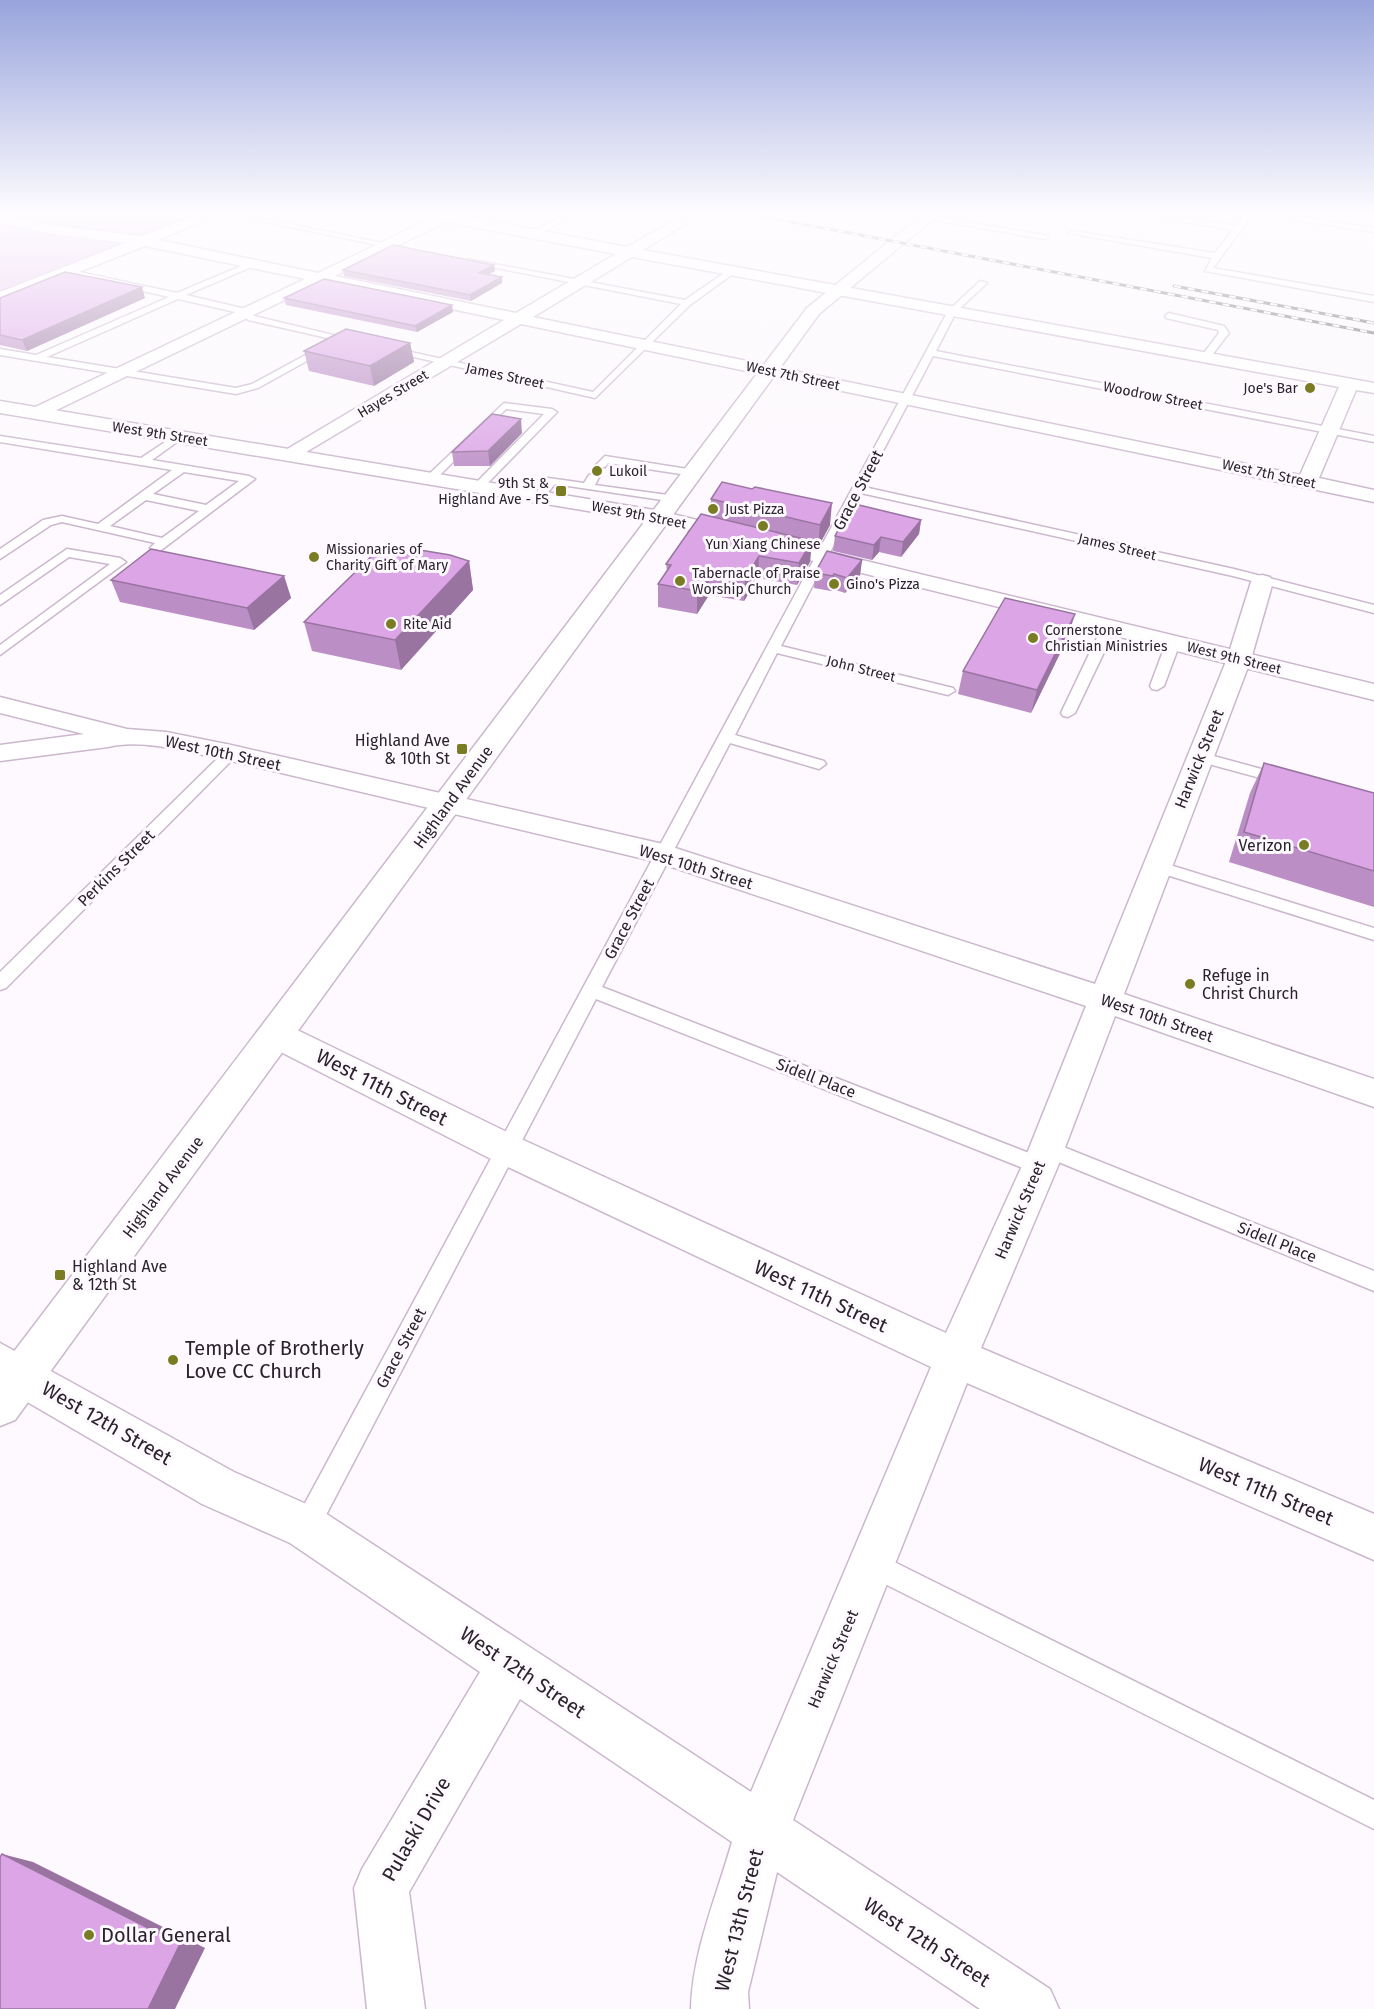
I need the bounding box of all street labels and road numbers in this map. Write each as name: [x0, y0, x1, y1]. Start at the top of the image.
street label: West 7th Street: [745, 358, 842, 394]
street label: James Street: [464, 359, 547, 393]
street label: Hayes Street: [354, 366, 432, 422]
street label: Woodrow Street: [1102, 378, 1205, 414]
street label: West 9th Street: [111, 418, 210, 450]
street label: Grace Street: [829, 446, 887, 533]
street label: West 7th Street: [1221, 456, 1318, 492]
street label: West 9th Street: [590, 497, 689, 533]
street label: James Street: [1076, 530, 1159, 564]
street label: West 9th Street: [1185, 638, 1284, 678]
street label: John Street: [825, 652, 898, 686]
street label: Harwick Street: [1170, 706, 1228, 811]
street label: West 10th Street: [163, 731, 283, 775]
street label: Highland Avenue: [409, 742, 497, 852]
street label: Perkins Street: [74, 825, 159, 910]
street label: West 10th Street: [637, 841, 755, 893]
street label: Grace Street: [600, 875, 658, 962]
street label: West 10th Street: [1098, 990, 1216, 1046]
street label: West 11th Street: [312, 1043, 453, 1131]
street label: Sidell Place: [774, 1054, 858, 1102]
street label: Highland Avenue: [118, 1132, 208, 1242]
street label: Harwick Street: [991, 1158, 1049, 1262]
street label: Sidell Place: [1235, 1218, 1319, 1266]
street label: West 11th Street: [750, 1255, 892, 1338]
street label: Grace Street: [372, 1304, 430, 1391]
street label: West 12th Street: [38, 1376, 177, 1470]
street label: West 11th Street: [1195, 1452, 1338, 1531]
street label: Harwick Street: [804, 1607, 862, 1711]
street label: West 12th Street: [456, 1621, 591, 1723]
street label: Pulaski Drive: [376, 1773, 456, 1885]
street label: West 13th Street: [710, 1845, 769, 1994]
street label: West 12th Street: [859, 1892, 995, 1992]

